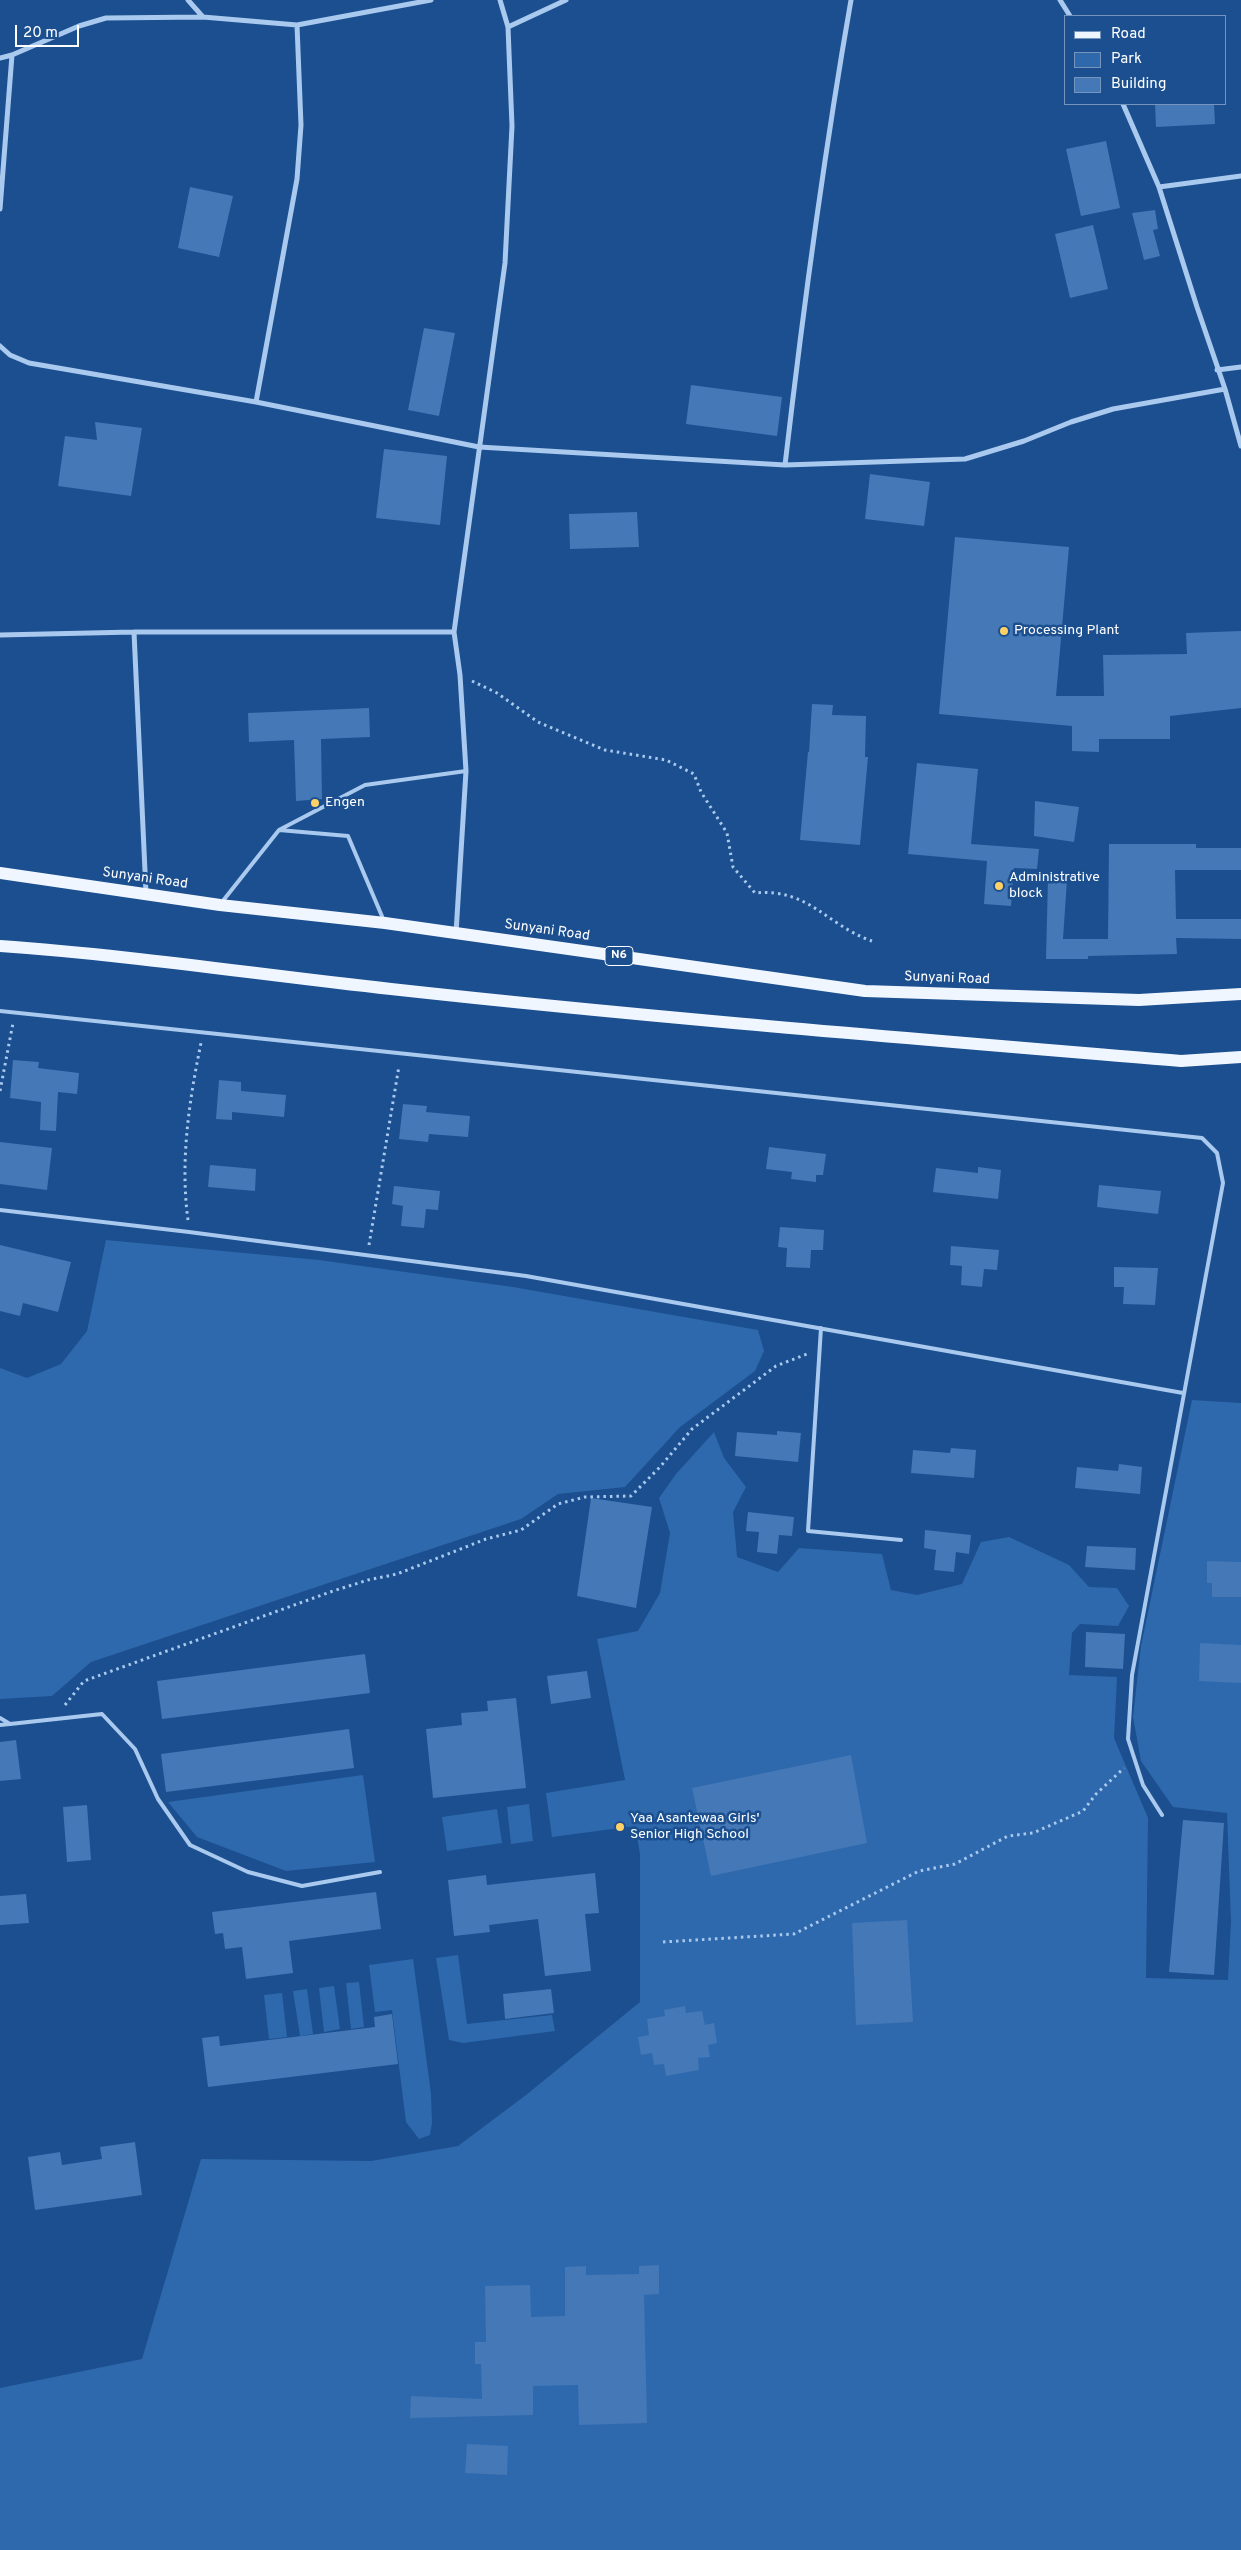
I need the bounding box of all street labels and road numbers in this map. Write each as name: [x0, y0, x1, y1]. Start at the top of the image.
street label: Sunyani Road: [101, 865, 189, 893]
street label: Sunyani Road: [503, 917, 591, 945]
road number: N6: [605, 946, 633, 966]
street label: Sunyani Road: [904, 969, 990, 989]

